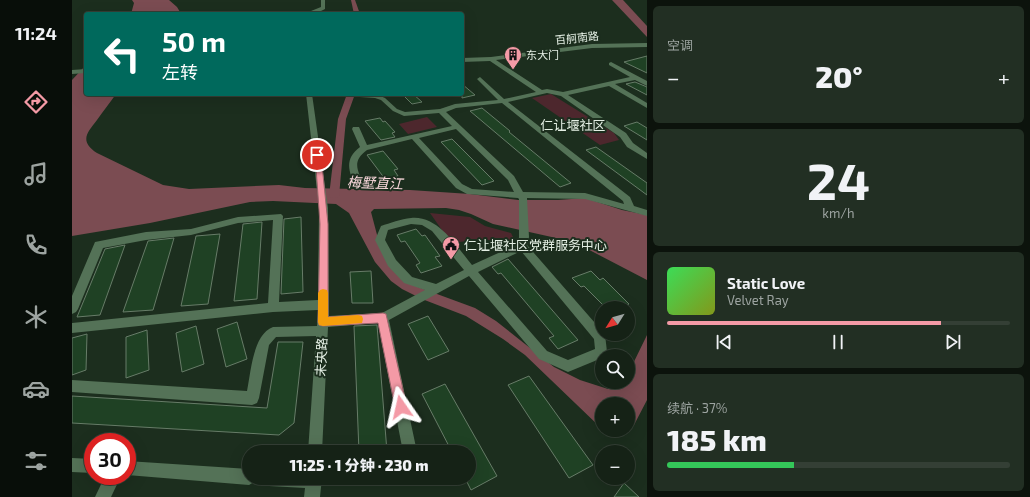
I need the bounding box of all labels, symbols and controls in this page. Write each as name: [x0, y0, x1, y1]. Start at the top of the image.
text: 11:24: [15, 22, 57, 44]
text: 50 m: [162, 24, 226, 58]
icon: left: [96, 28, 148, 80]
street label: 百舸南路: [554, 29, 600, 46]
text: 空调: [667, 37, 693, 53]
building icon: 东大门: [503, 45, 523, 70]
place label: 东大门: [526, 48, 559, 61]
text: 20°: [815, 58, 862, 94]
text: 左转: [162, 61, 198, 83]
text: −: [667, 64, 680, 90]
text: +: [998, 64, 1010, 90]
icon: directions: [22, 88, 50, 116]
district label: 仁让堰社区: [540, 117, 606, 133]
pin: [300, 138, 334, 172]
icon: arrive: [306, 144, 328, 166]
text: 24: [807, 148, 870, 210]
icon: music: [22, 160, 50, 188]
water label: 梅墅直江: [347, 173, 405, 192]
text: km/h: [822, 205, 855, 221]
icon: phone: [22, 231, 50, 259]
public building icon: 仁让堰社区党群服务中心: [441, 235, 461, 260]
place label: 仁让堰社区党群服务中心: [464, 237, 607, 253]
text: Static Love: [727, 274, 805, 292]
text: Velvet Ray: [727, 292, 789, 308]
north arrow: [595, 301, 635, 341]
map controls: [595, 301, 635, 485]
icon: climate: [22, 303, 50, 331]
icon: previous: [713, 331, 735, 353]
icon: pause: [827, 331, 849, 353]
icon: next: [942, 331, 964, 353]
street label: 未央路: [312, 337, 330, 377]
button: search: [595, 349, 635, 389]
icon: car: [22, 375, 50, 403]
position arrow: [380, 386, 422, 428]
button: +: [595, 397, 635, 437]
text: 续航 · 37%: [667, 400, 727, 416]
text: 185 km: [667, 421, 767, 457]
speed limit sign: 30: [84, 433, 136, 485]
button: −: [595, 445, 635, 485]
icon: filters: [22, 447, 50, 475]
text: 11:25 · 1 分钟 · 230 m: [290, 456, 428, 474]

